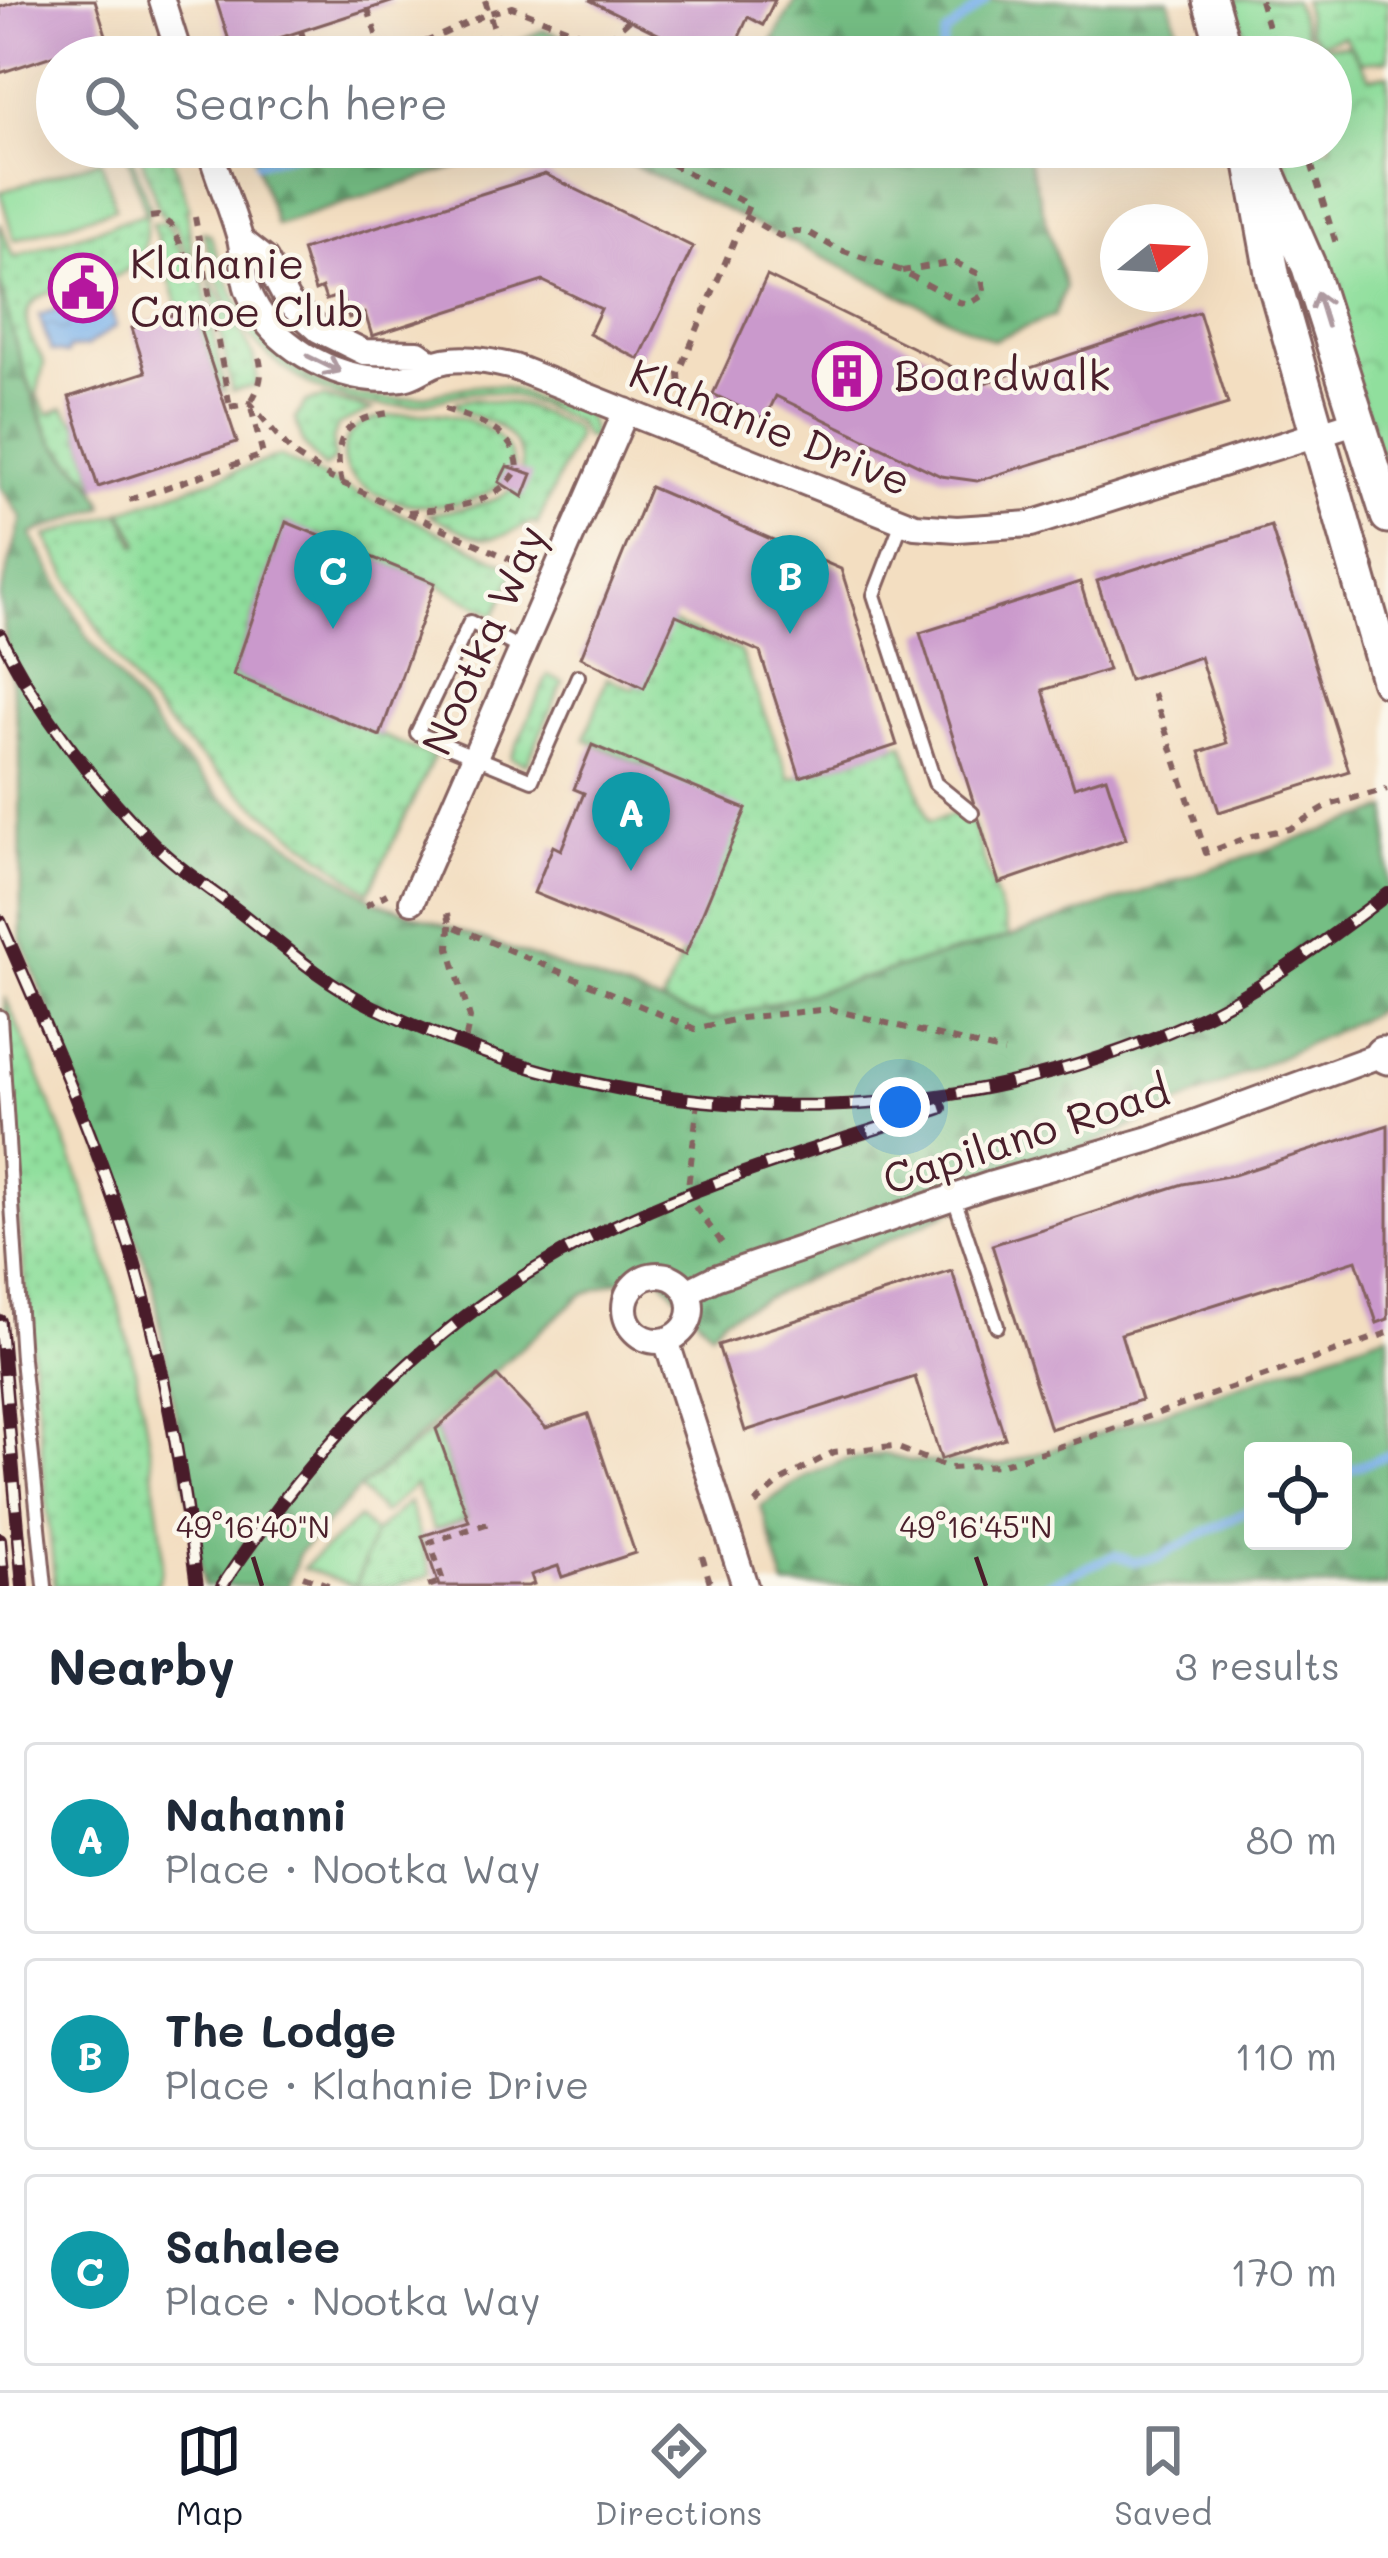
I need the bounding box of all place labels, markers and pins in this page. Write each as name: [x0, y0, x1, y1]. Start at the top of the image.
place label: Klahanie Canoe Club: [130, 235, 364, 338]
public building icon: Klahanie Canoe Club: [48, 253, 118, 323]
building icon: Boardwalk: [812, 341, 882, 411]
place label: Boardwalk: [894, 347, 1110, 402]
pin: C: [294, 530, 372, 629]
pin: B: [751, 535, 829, 634]
pin: A: [592, 772, 670, 871]

